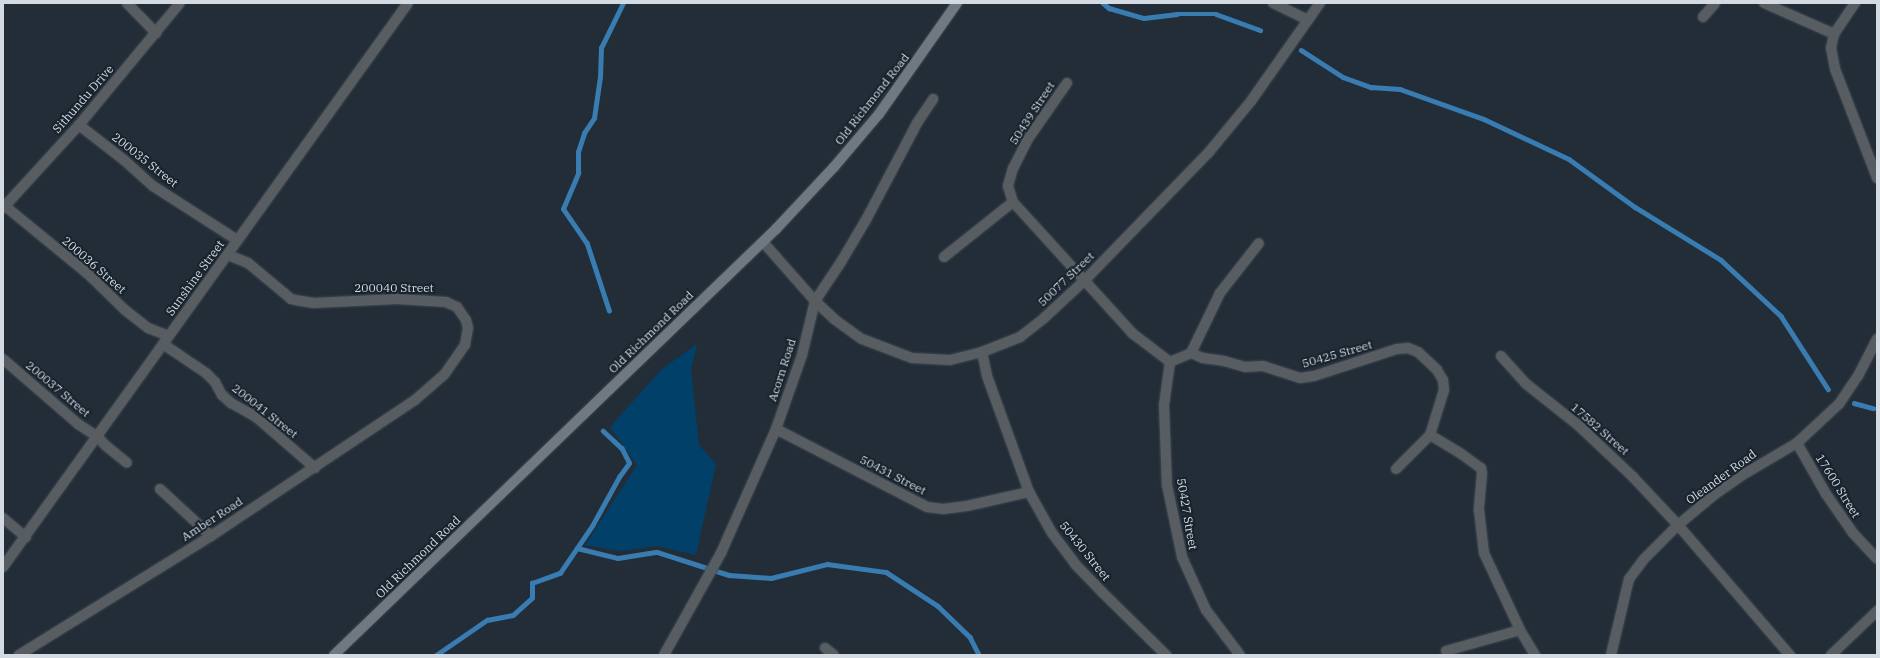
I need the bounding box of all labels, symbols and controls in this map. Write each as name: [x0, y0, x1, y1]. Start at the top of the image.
street label: Old Richmond Road: [832, 50, 912, 148]
street label: Sithundu Drive: [50, 62, 116, 136]
street label: 50439 Street: [1006, 79, 1058, 147]
street label: 200035 Street: [109, 130, 181, 190]
street label: 200036 Street: [59, 233, 129, 297]
street label: Sunshine Street: [163, 237, 227, 319]
street label: 50077 Street: [1035, 249, 1097, 309]
street label: 200040 Street: [354, 281, 434, 295]
street label: Old Richmond Road: [606, 288, 696, 376]
street label: Acorn Road: [765, 337, 799, 403]
street label: 50425 Street: [1300, 337, 1374, 371]
street label: 200037 Street: [23, 358, 93, 420]
street label: 200041 Street: [229, 381, 301, 441]
street label: 17582 Street: [1568, 400, 1632, 458]
street label: Oleander Road: [1683, 447, 1759, 507]
street label: 17600 Street: [1813, 451, 1863, 521]
street label: 50431 Street: [857, 452, 929, 498]
street label: 50427 Street: [1174, 477, 1200, 551]
street label: Amber Road: [179, 494, 245, 544]
street label: Old Richmond Road: [373, 513, 463, 601]
street label: 50430 Street: [1057, 518, 1113, 584]

